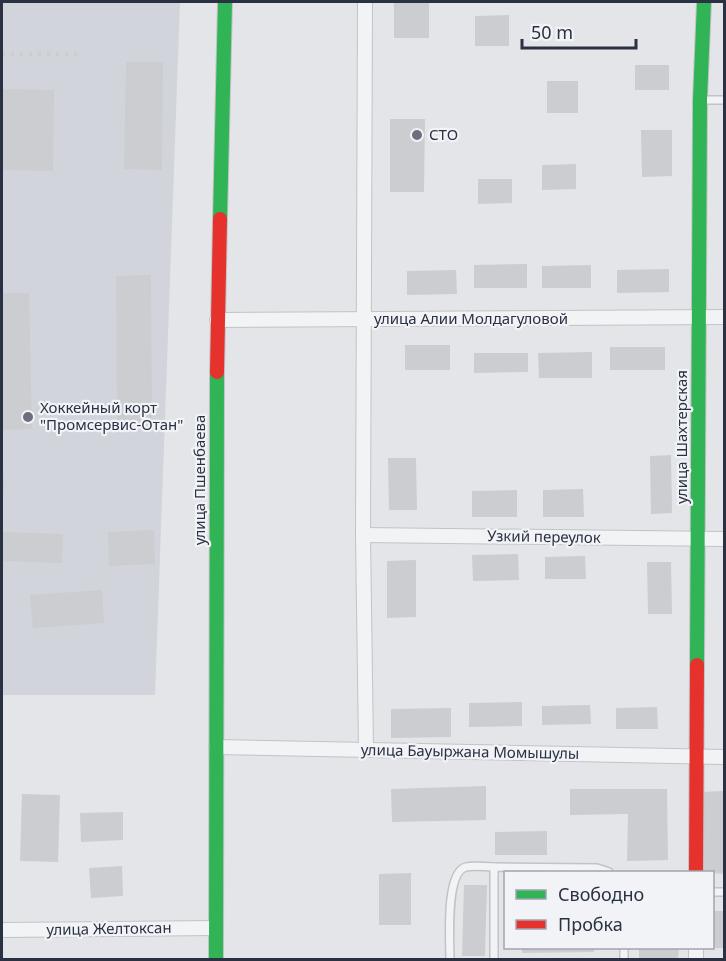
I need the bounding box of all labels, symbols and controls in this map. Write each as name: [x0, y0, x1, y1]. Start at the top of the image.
scale bar: [522, 12, 636, 50]
text: 50 m: [531, 20, 573, 44]
place label: СТО: [429, 124, 458, 144]
marker: СТО: [410, 128, 424, 142]
street label: улица Алии Молдагуловой: [374, 308, 568, 328]
street label: улица Шахтерская: [671, 370, 691, 504]
place label: Хоккейный корт "Промсервис-Отан": [40, 397, 183, 434]
marker: Хоккейный корт "Промсервис-Отан": [21, 410, 35, 424]
street label: улица Пшенбаева: [189, 415, 209, 545]
street label: Узкий переулок: [487, 525, 601, 547]
street label: улица Бауыржана Момышулы: [361, 739, 579, 763]
legend: [504, 871, 714, 949]
text: Свободно: [558, 882, 644, 906]
text: Пробка: [558, 912, 623, 936]
street label: улица Желтоксан: [46, 917, 172, 939]

